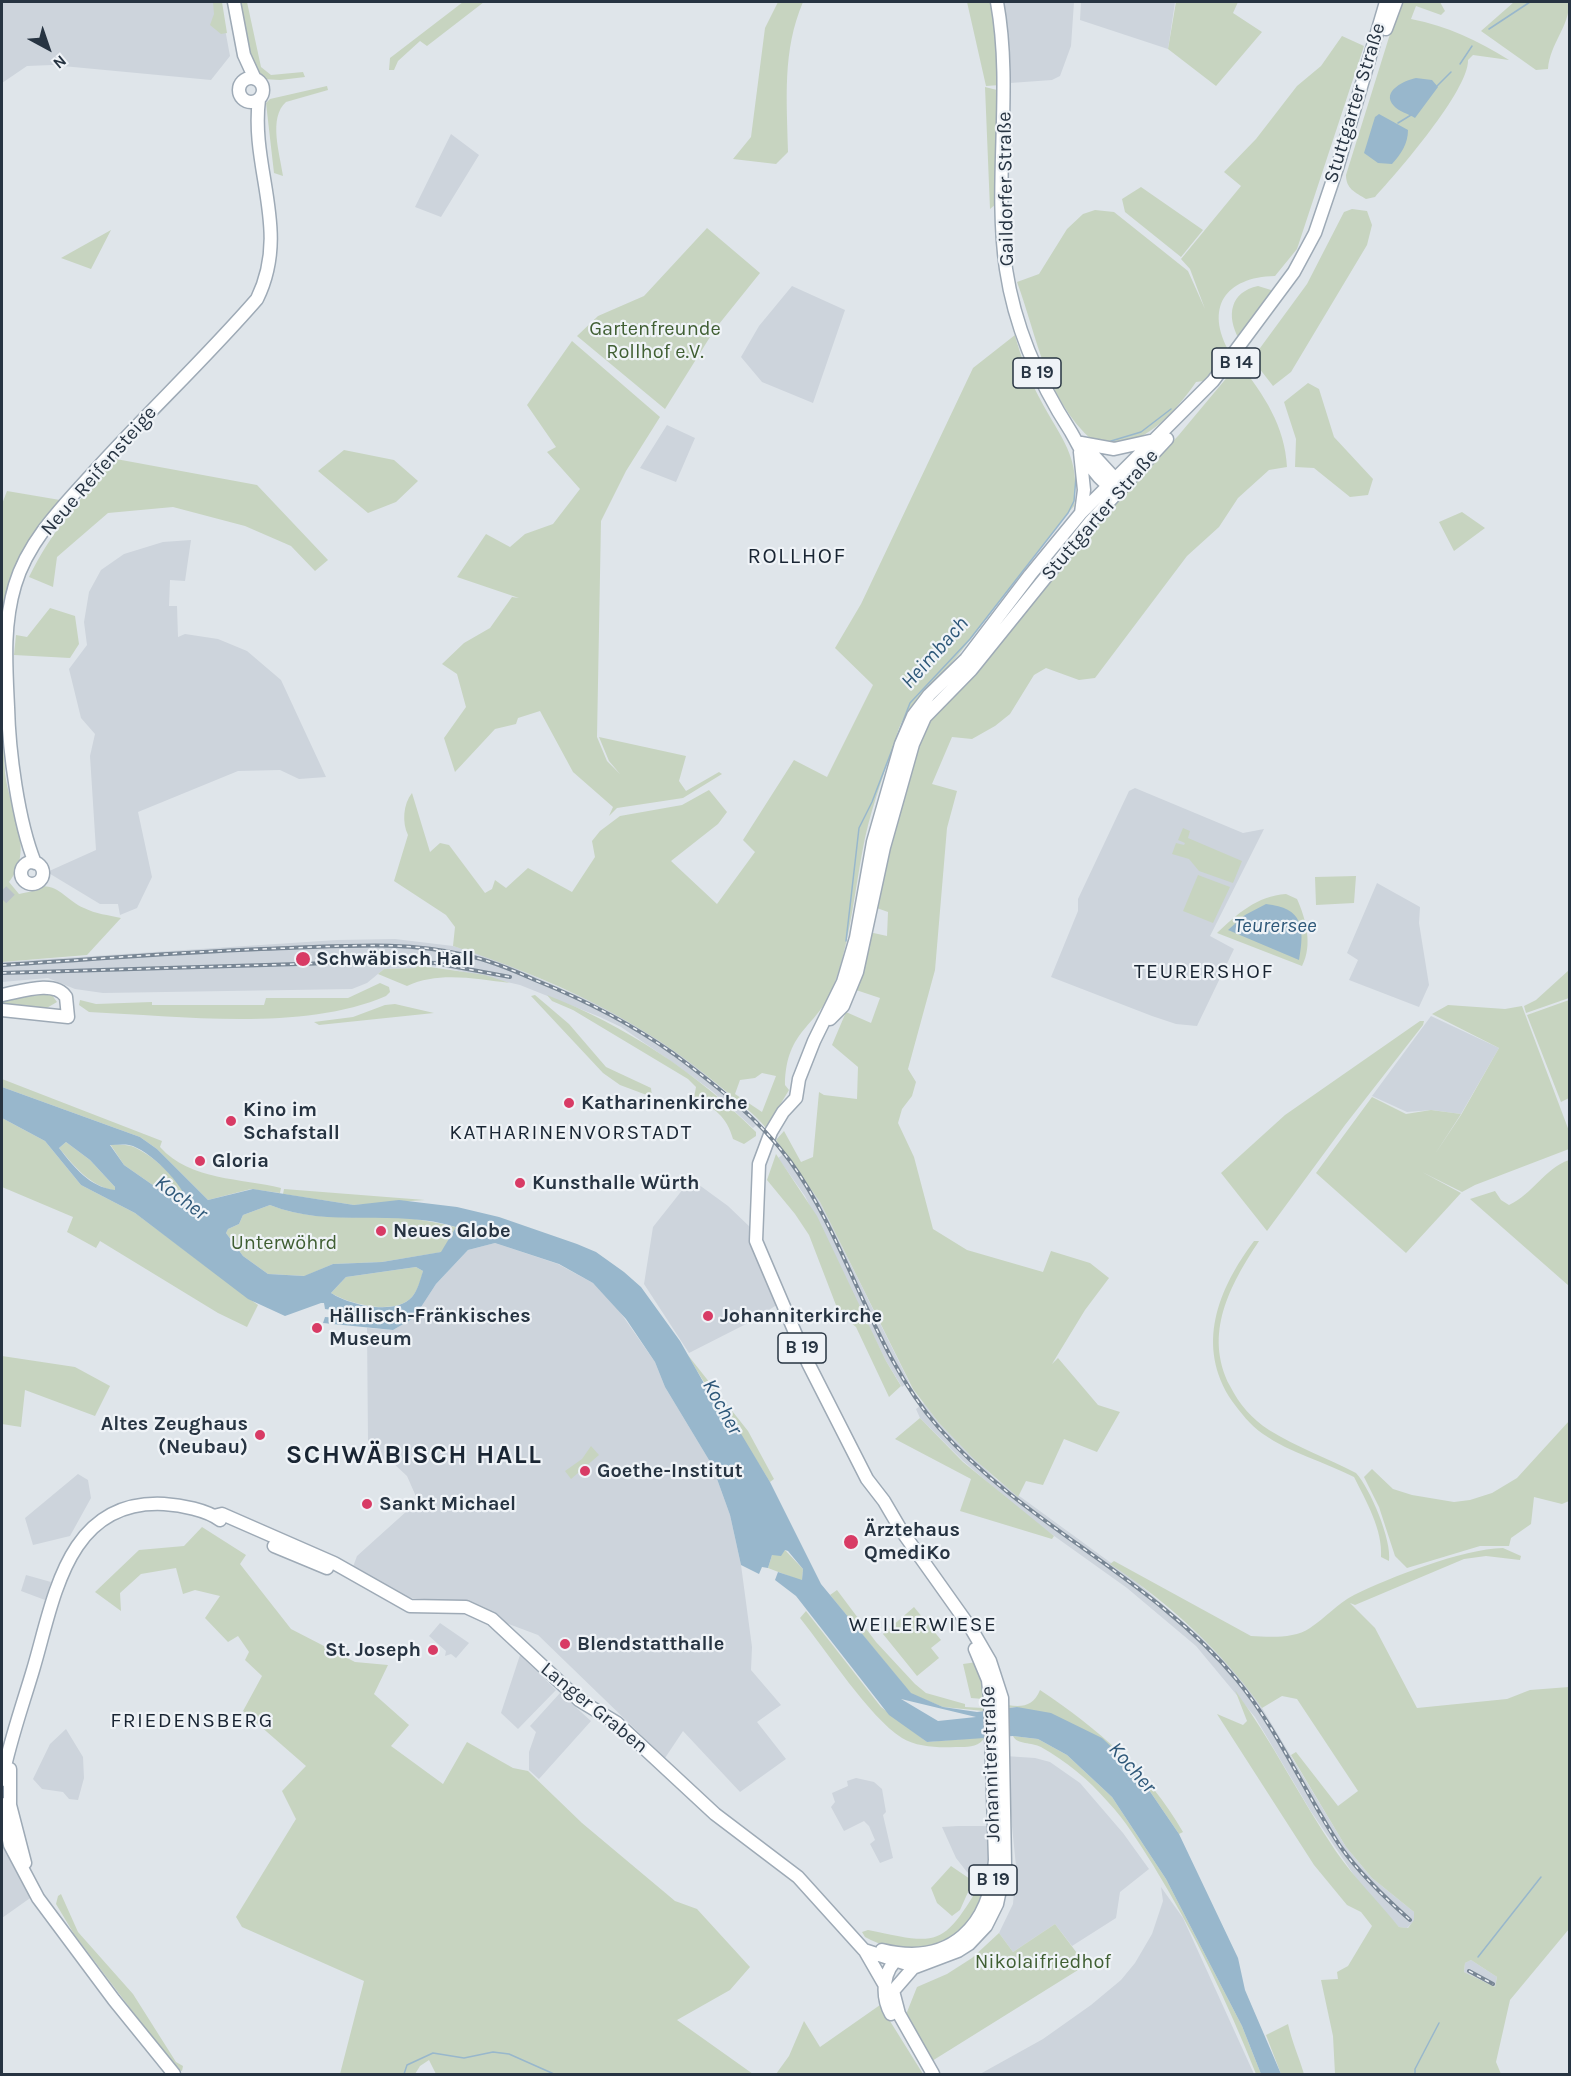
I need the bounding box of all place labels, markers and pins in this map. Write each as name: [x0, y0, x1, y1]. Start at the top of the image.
place label: Schwäbisch Hall: [316, 947, 474, 971]
marker: Schwäbisch Hall: [294, 950, 312, 968]
place label: Katharinenkirche: [581, 1091, 748, 1115]
marker: Katharinenkirche: [562, 1096, 576, 1110]
place label: Kino im Schafstall: [243, 1098, 340, 1145]
marker: Kino im Schafstall: [224, 1114, 238, 1128]
place label: Gloria: [212, 1149, 269, 1173]
marker: Gloria: [193, 1154, 207, 1168]
place label: Kunsthalle Würth: [532, 1171, 700, 1195]
marker: Kunsthalle Würth: [513, 1176, 527, 1190]
place label: Neues Globe: [393, 1219, 511, 1243]
marker: Neues Globe: [374, 1224, 388, 1238]
place label: Hällisch-Fränkisches Museum: [329, 1304, 531, 1351]
place label: Johanniterkirche: [720, 1304, 882, 1328]
marker: Johanniterkirche: [701, 1309, 715, 1323]
marker: Hällisch-Fränkisches Museum: [310, 1321, 324, 1335]
place label: Altes Zeughaus (Neubau): [101, 1412, 248, 1459]
marker: Altes Zeughaus (Neubau): [253, 1428, 267, 1442]
place label: Goethe-Institut: [597, 1459, 743, 1483]
marker: Goethe-Institut: [578, 1464, 592, 1478]
place label: Sankt Michael: [379, 1492, 516, 1516]
marker: Sankt Michael: [360, 1497, 374, 1511]
place label: Ärztehaus QmediKo: [864, 1518, 960, 1565]
marker: Ärztehaus QmediKo: [842, 1533, 860, 1551]
place label: Blendstatthalle: [577, 1632, 724, 1656]
marker: Blendstatthalle: [558, 1637, 572, 1651]
place label: St. Joseph: [325, 1638, 421, 1662]
marker: St. Joseph: [426, 1643, 440, 1657]

